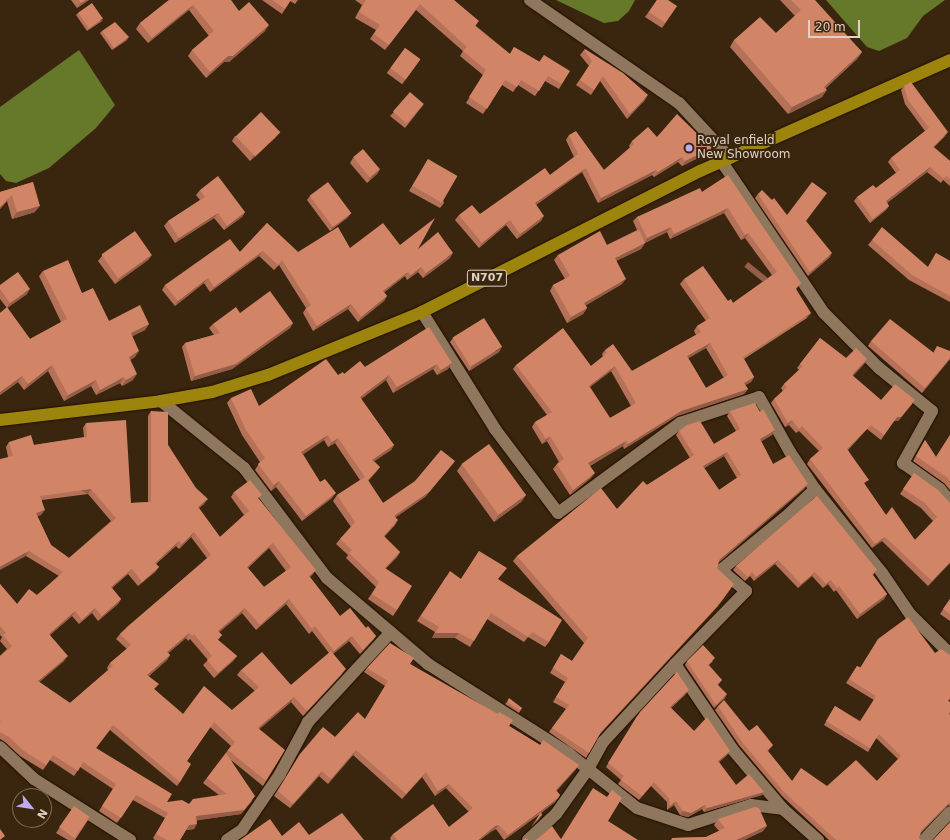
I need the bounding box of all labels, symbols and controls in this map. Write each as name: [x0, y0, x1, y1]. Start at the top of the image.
scale bar: [810, 12, 862, 38]
text: 20 m: [815, 20, 846, 34]
place label: Royal enfield New Showroom: [697, 134, 790, 162]
marker: Royal enfield New Showroom: [684, 143, 694, 153]
road number: N707: [466, 269, 508, 287]
north arrow: [12, 788, 52, 828]
text: N: [34, 807, 50, 821]

